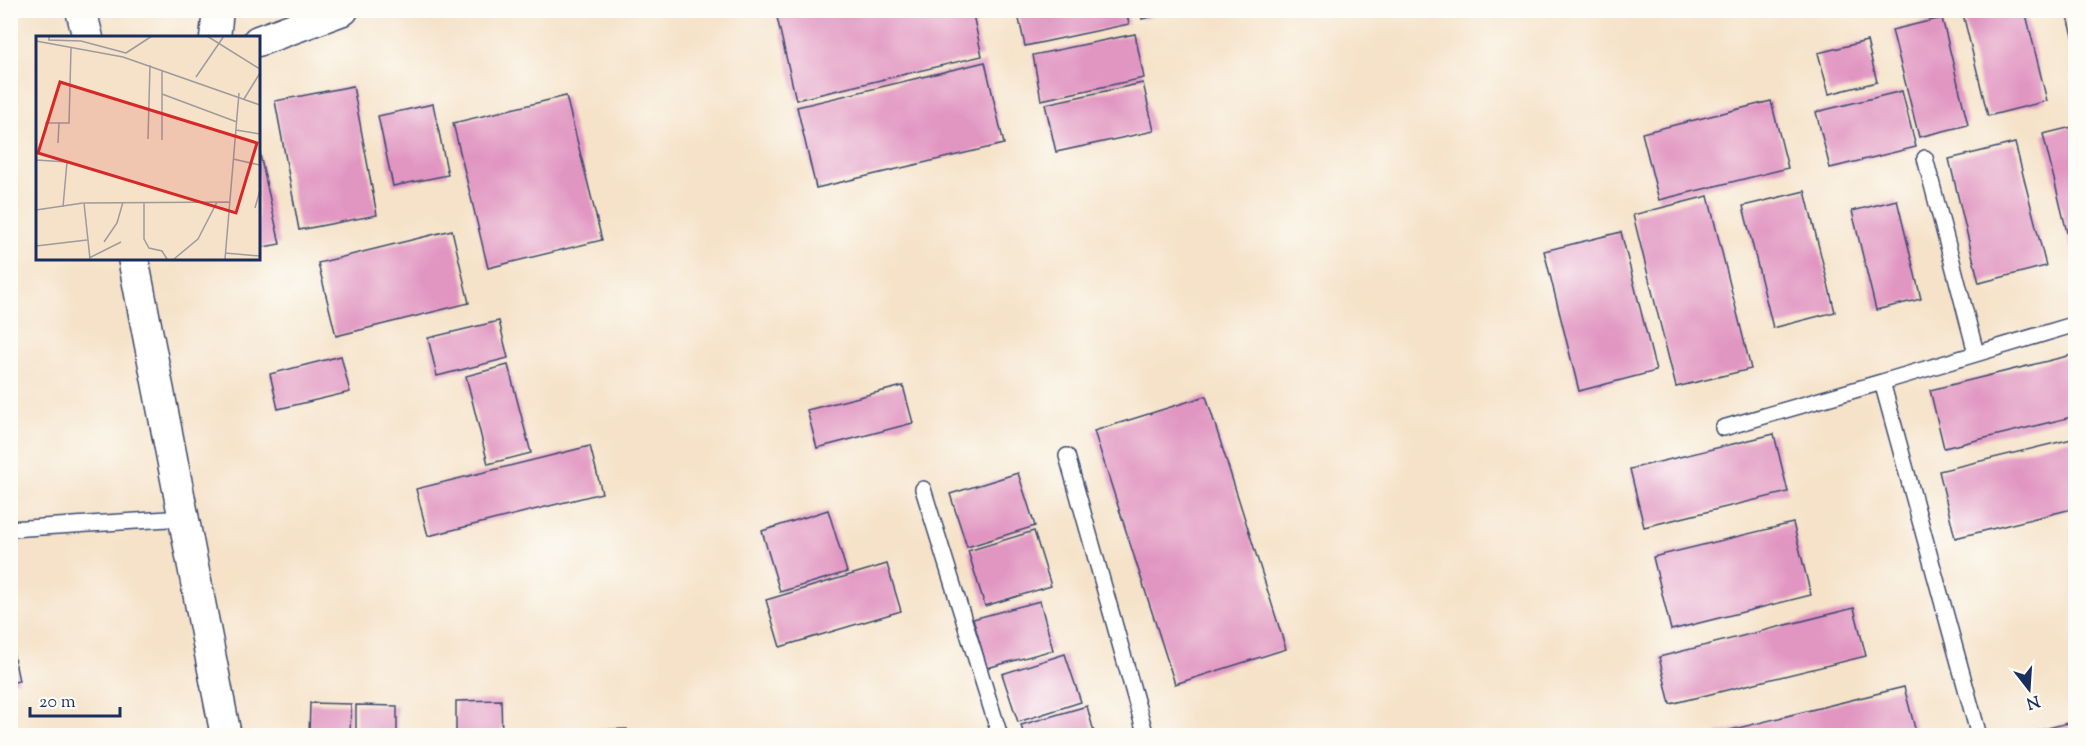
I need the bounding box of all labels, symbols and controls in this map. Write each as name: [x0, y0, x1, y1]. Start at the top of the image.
inset map: [36, 36, 260, 260]
north arrow: [1999, 659, 2059, 719]
scale bar: [30, 680, 120, 718]
text: N: [2023, 688, 2042, 714]
text: 20 m: [39, 690, 76, 716]

